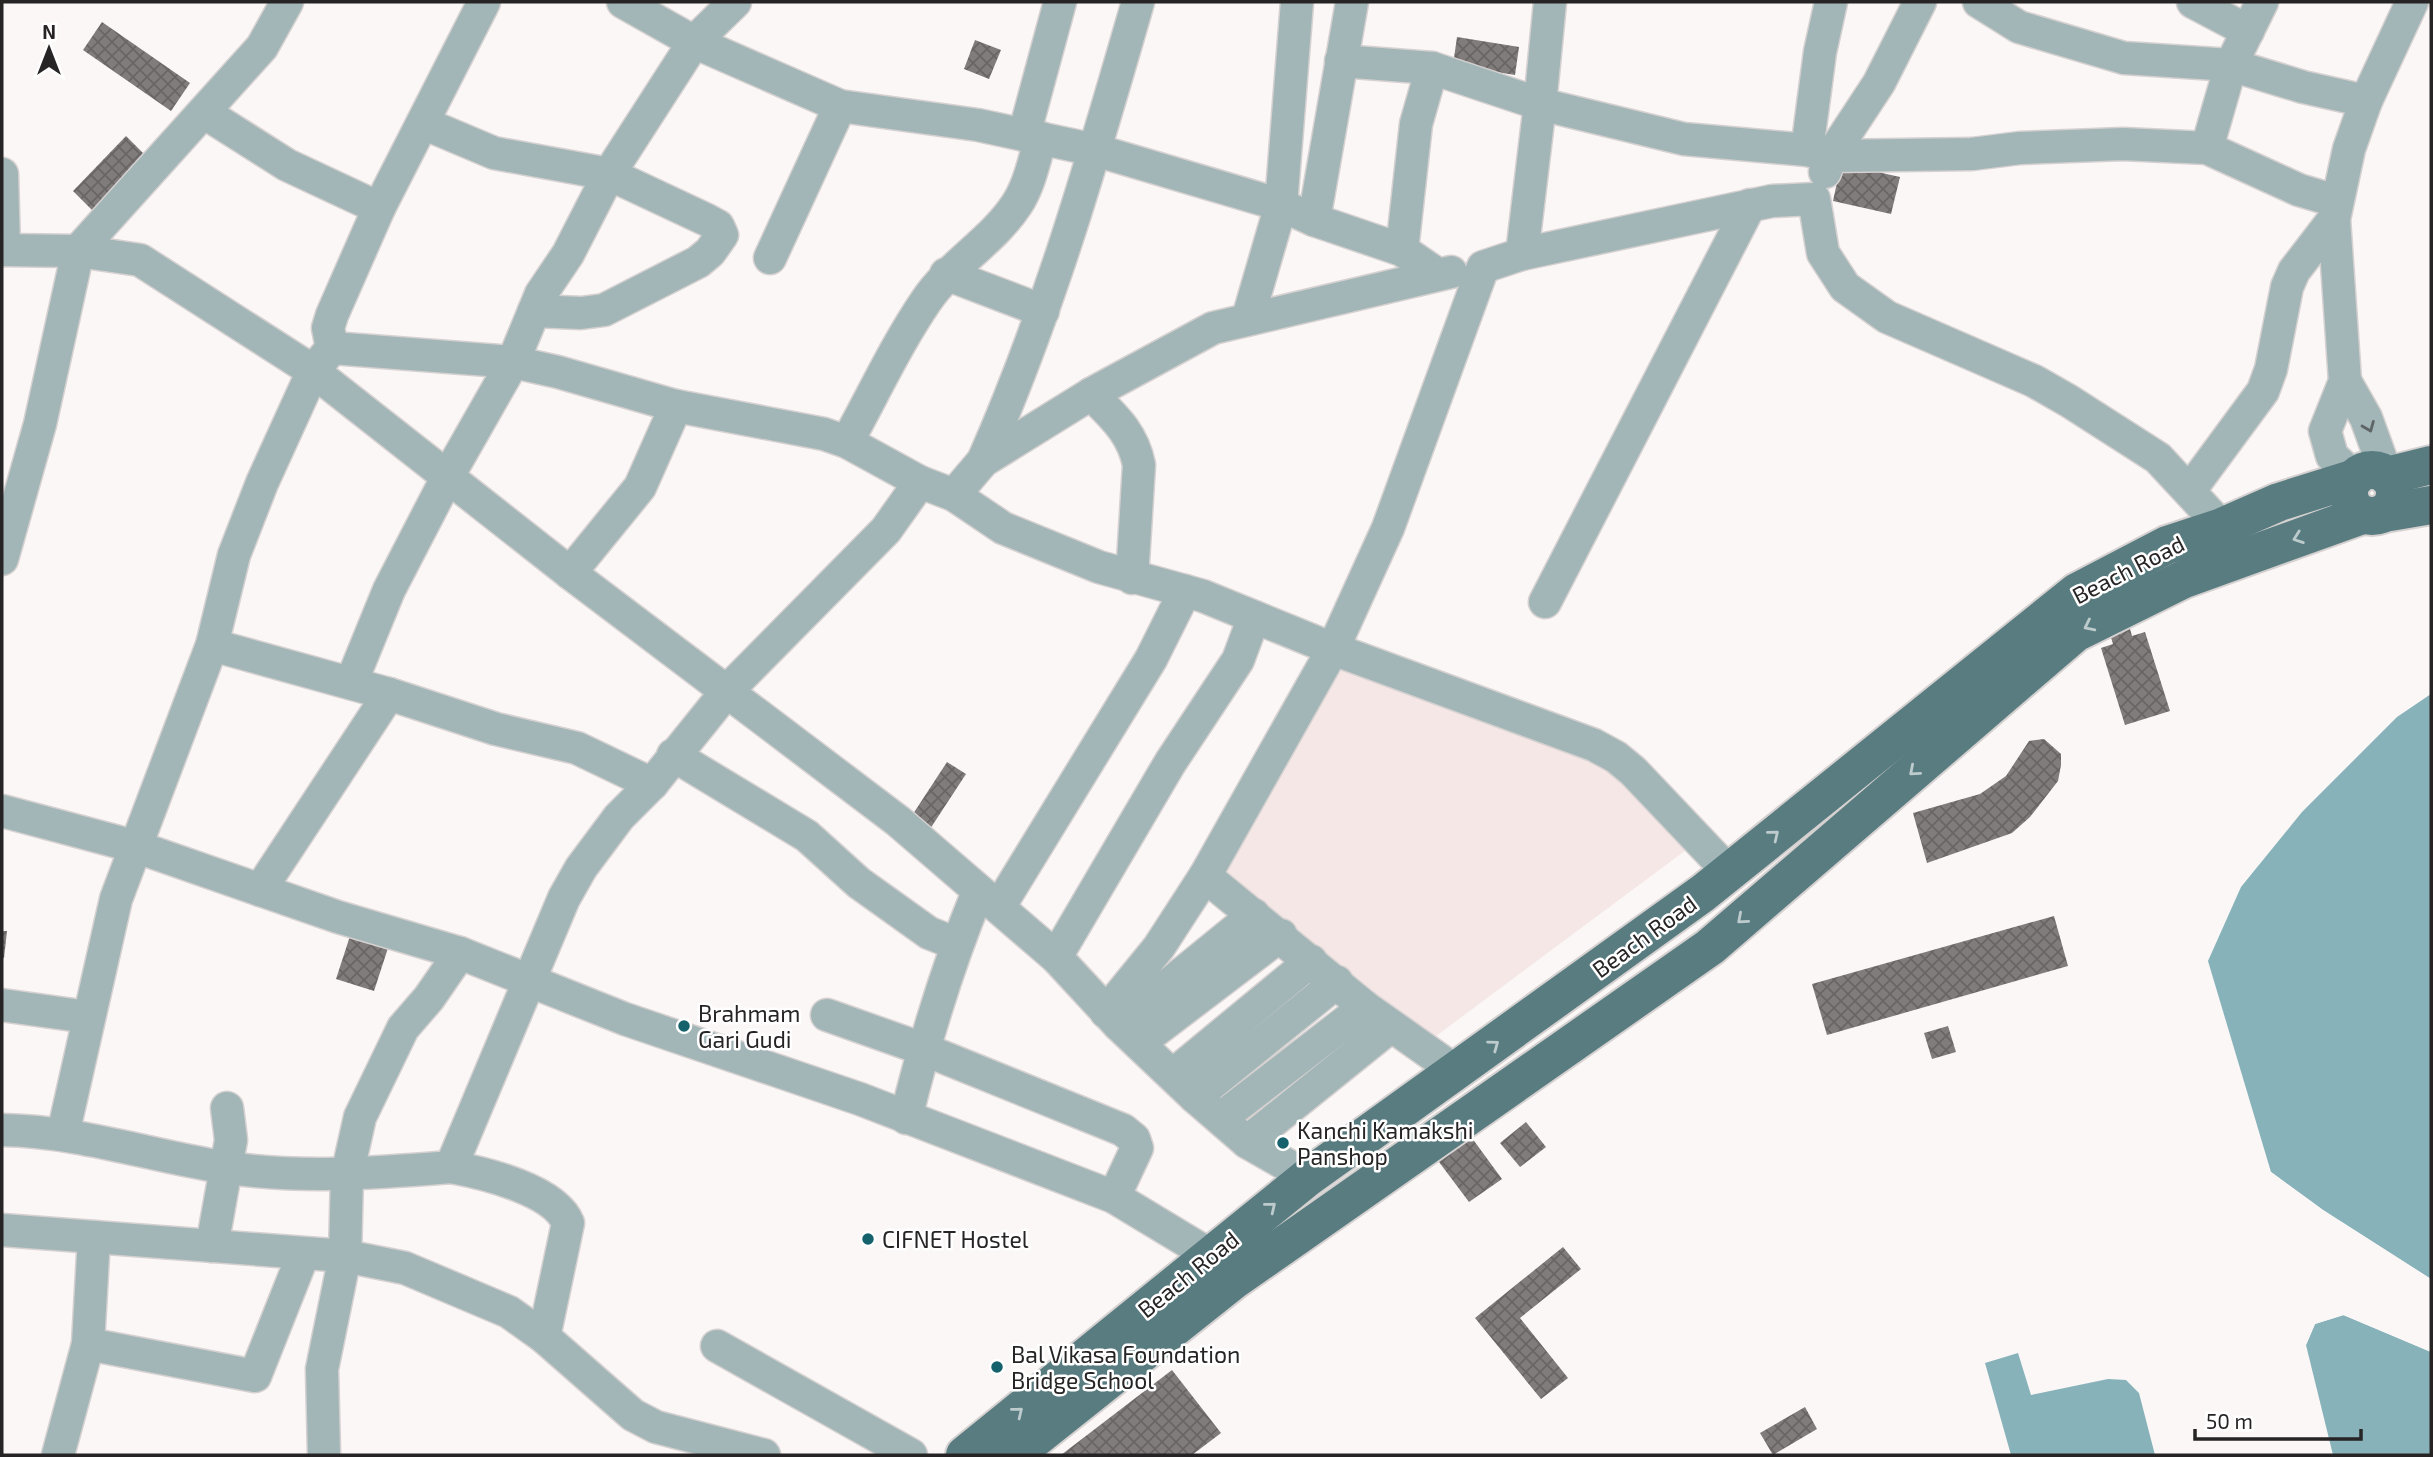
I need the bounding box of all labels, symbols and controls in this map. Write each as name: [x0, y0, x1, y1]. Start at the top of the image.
north arrow: [14, 14, 84, 84]
text: N: [42, 20, 56, 43]
one-way arrow: [2361, 421, 2375, 433]
street label: Beach Road: [2067, 529, 2189, 609]
one-way arrow: [2293, 530, 2305, 544]
one-way arrow: [2084, 617, 2096, 631]
one-way arrow: [1910, 763, 1923, 775]
one-way arrow: [1766, 831, 1779, 843]
street label: Beach Road: [1586, 889, 1702, 983]
one-way arrow: [1737, 911, 1750, 923]
place label: Brahmam Gari Gudi: [698, 999, 800, 1053]
marker: Brahmam Gari Gudi: [676, 1018, 692, 1034]
one-way arrow: [1487, 1041, 1499, 1053]
place label: Kanchi Kamakshi Panshop: [1297, 1116, 1473, 1170]
marker: Kanchi Kamakshi Panshop: [1275, 1135, 1291, 1151]
one-way arrow: [1262, 1203, 1275, 1215]
place label: CIFNET Hostel: [882, 1225, 1029, 1253]
street label: Beach Road: [1132, 1225, 1244, 1323]
marker: CIFNET Hostel: [860, 1231, 876, 1247]
place label: Bal Vikasa Foundation Bridge School: [1011, 1340, 1240, 1394]
marker: Bal Vikasa Foundation Bridge School: [989, 1359, 1005, 1375]
scale bar: [2195, 1398, 2361, 1442]
one-way arrow: [1009, 1408, 1022, 1420]
text: 50 m: [2206, 1408, 2253, 1433]

